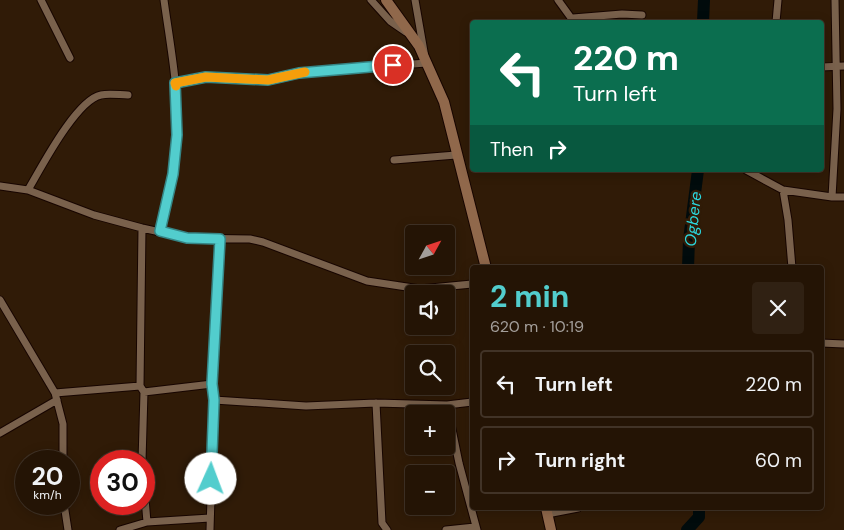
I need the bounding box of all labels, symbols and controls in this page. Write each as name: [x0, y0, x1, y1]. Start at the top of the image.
text: 220 m: [573, 35, 679, 81]
icon: left: [490, 40, 555, 105]
pin: [372, 44, 414, 86]
icon: arrive: [379, 51, 407, 79]
text: Turn left: [573, 79, 657, 108]
icon: right: [543, 135, 571, 163]
text: Then: [490, 137, 533, 162]
water label: Ogbere: [680, 190, 706, 248]
north arrow: [405, 225, 455, 275]
map controls: [405, 225, 455, 515]
text: 2 min: [490, 277, 569, 316]
button: close: [752, 282, 804, 334]
button: sound: [405, 285, 455, 335]
text: 620 m · 10:19: [490, 316, 584, 337]
button: search: [405, 345, 455, 395]
icon: left: [492, 370, 520, 398]
text: Turn left: [535, 372, 613, 397]
text: 220 m: [745, 372, 802, 397]
button: +: [405, 405, 455, 455]
icon: right: [492, 446, 520, 474]
text: Turn right: [535, 448, 625, 473]
text: 60 m: [755, 448, 802, 473]
speed limit sign: 30: [90, 450, 155, 515]
position arrow: [184, 452, 236, 504]
text: 20: [32, 460, 63, 493]
button: −: [405, 465, 455, 515]
text: km/h: [33, 487, 62, 503]

